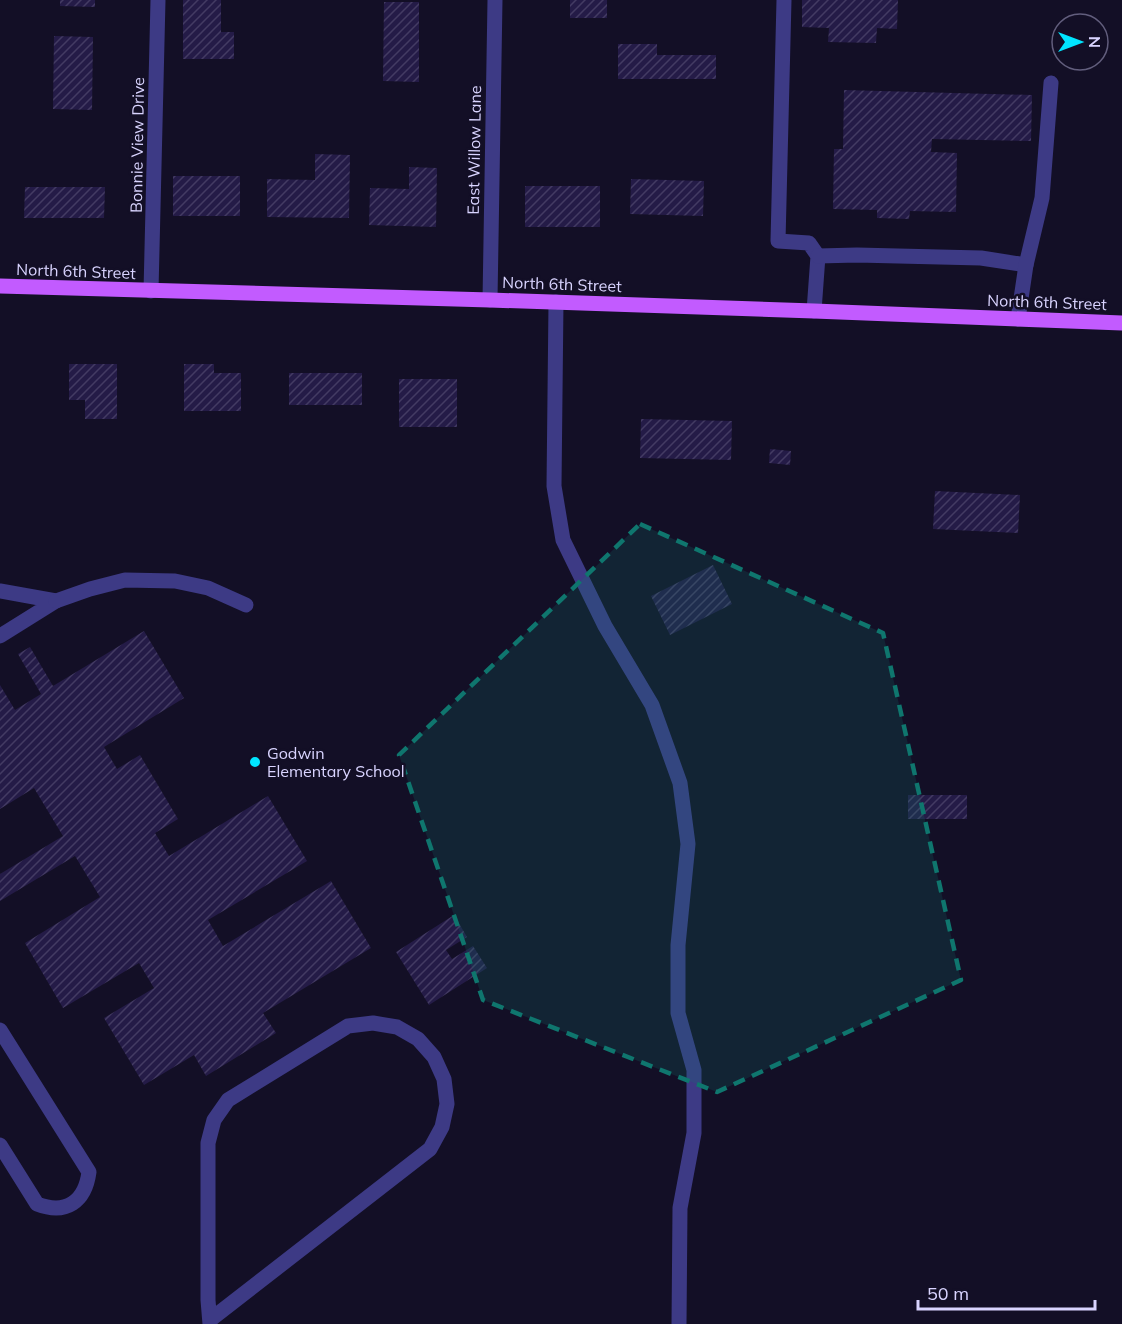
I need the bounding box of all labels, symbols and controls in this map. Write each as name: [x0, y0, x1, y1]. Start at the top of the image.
north arrow: [1050, 12, 1110, 72]
text: N: [1085, 36, 1105, 48]
street label: Bonnie View Drive: [126, 77, 148, 213]
street label: East Willow Lane: [463, 85, 485, 215]
street label: North 6th Street: [16, 259, 136, 283]
street label: North 6th Street: [502, 272, 622, 296]
street label: North 6th Street: [987, 290, 1107, 314]
place label: Godwin Elementary School: [267, 743, 405, 781]
marker: Godwin Elementary School: [248, 755, 262, 769]
scale bar: [918, 1273, 1095, 1311]
text: 50 m: [927, 1282, 969, 1305]

